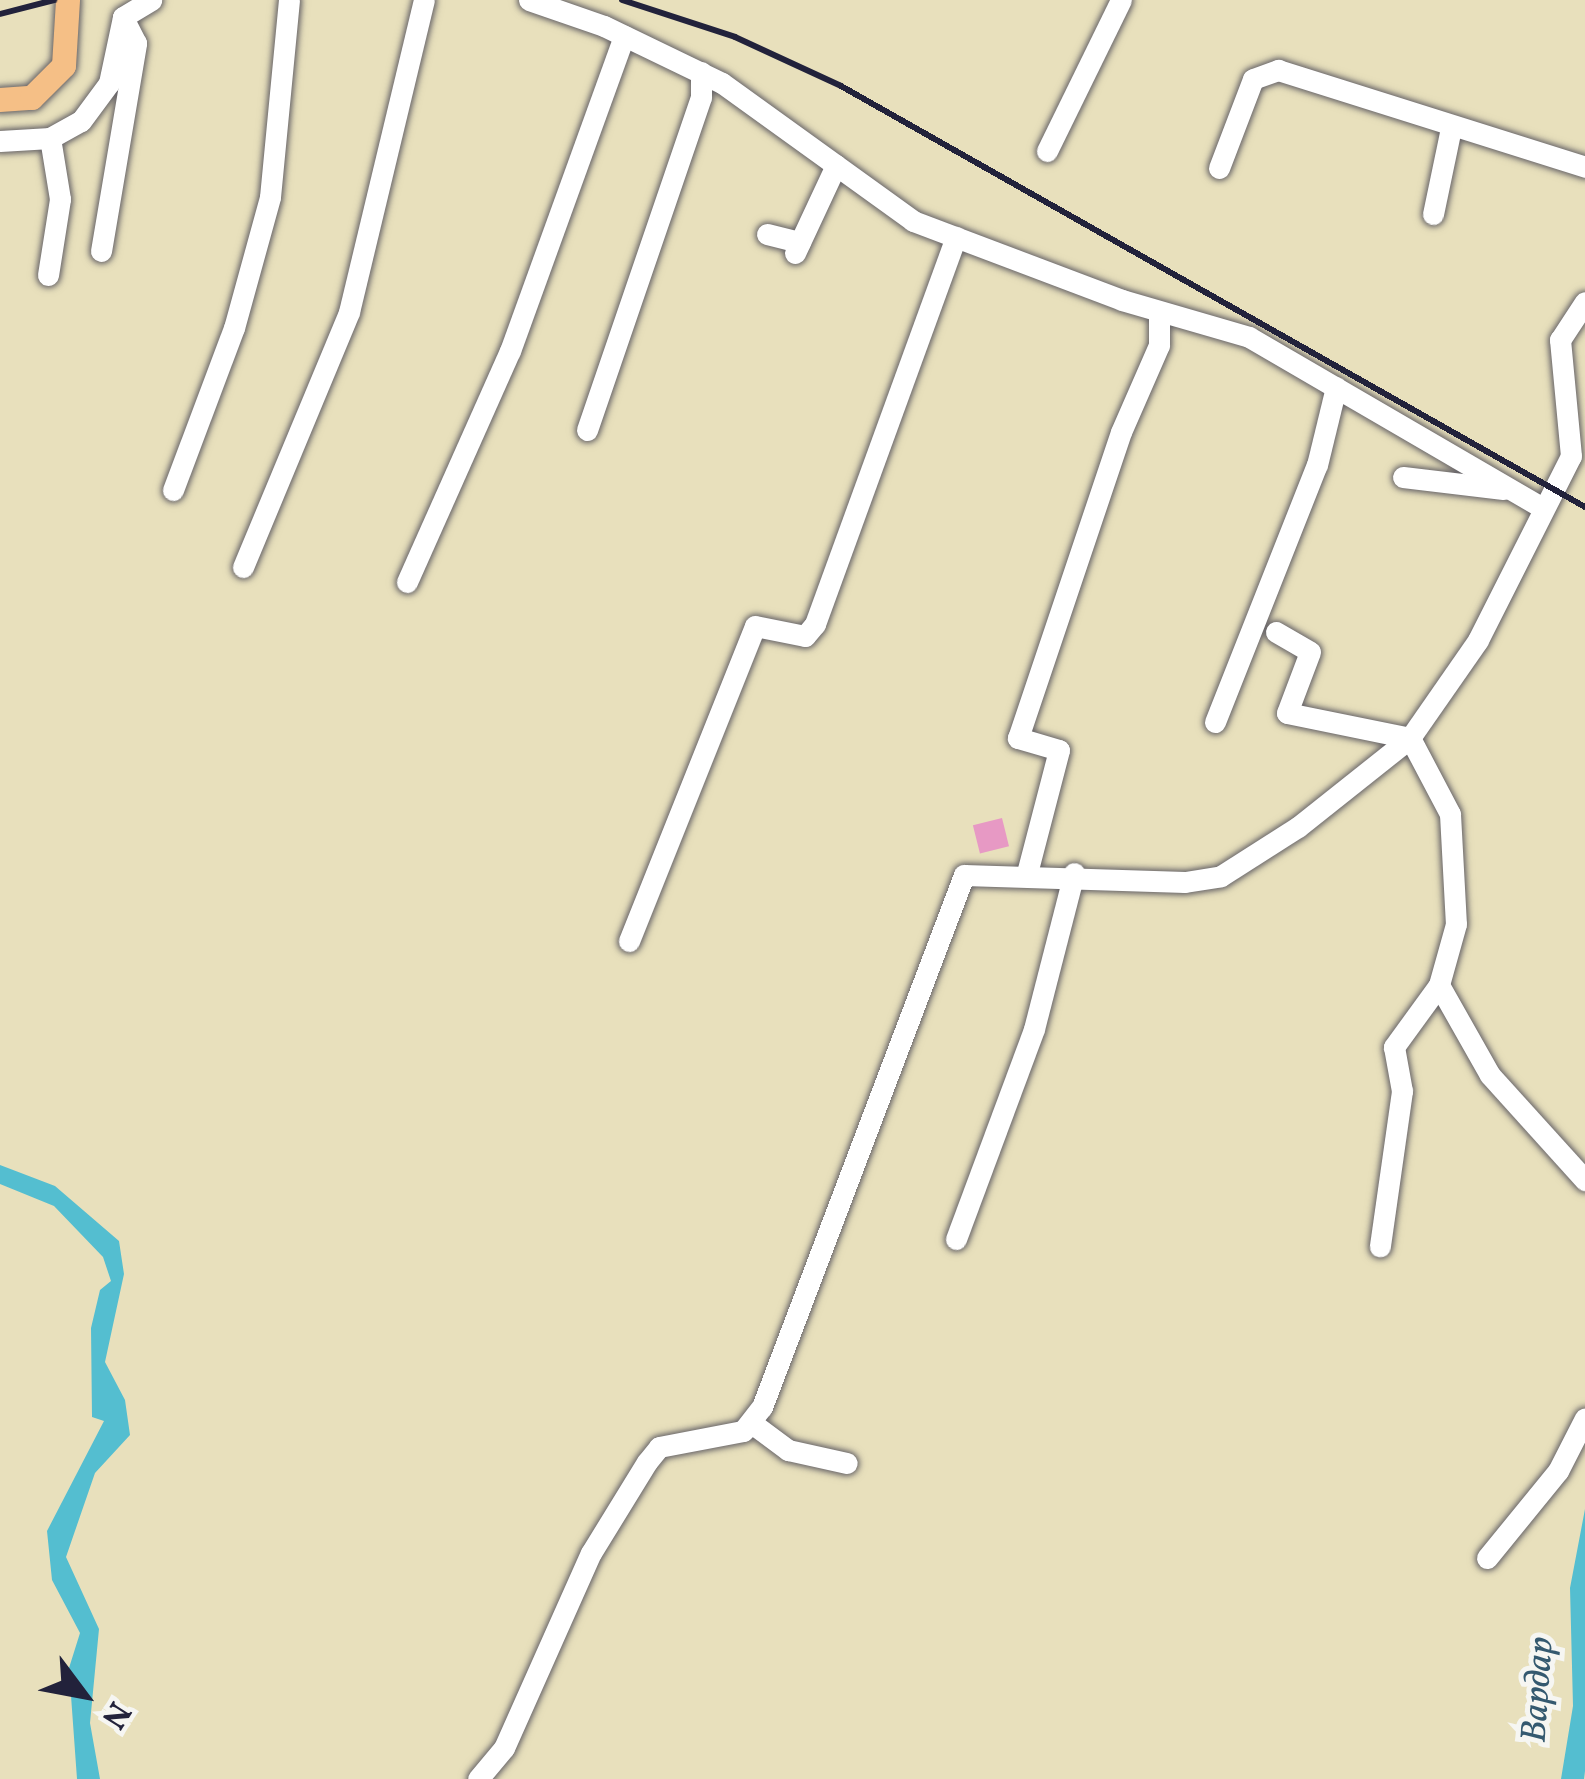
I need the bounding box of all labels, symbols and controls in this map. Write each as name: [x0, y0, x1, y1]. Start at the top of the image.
north arrow: [24, 1635, 144, 1755]
water label: Вардар: [1515, 1636, 1565, 1744]
text: N: [89, 1692, 140, 1736]

